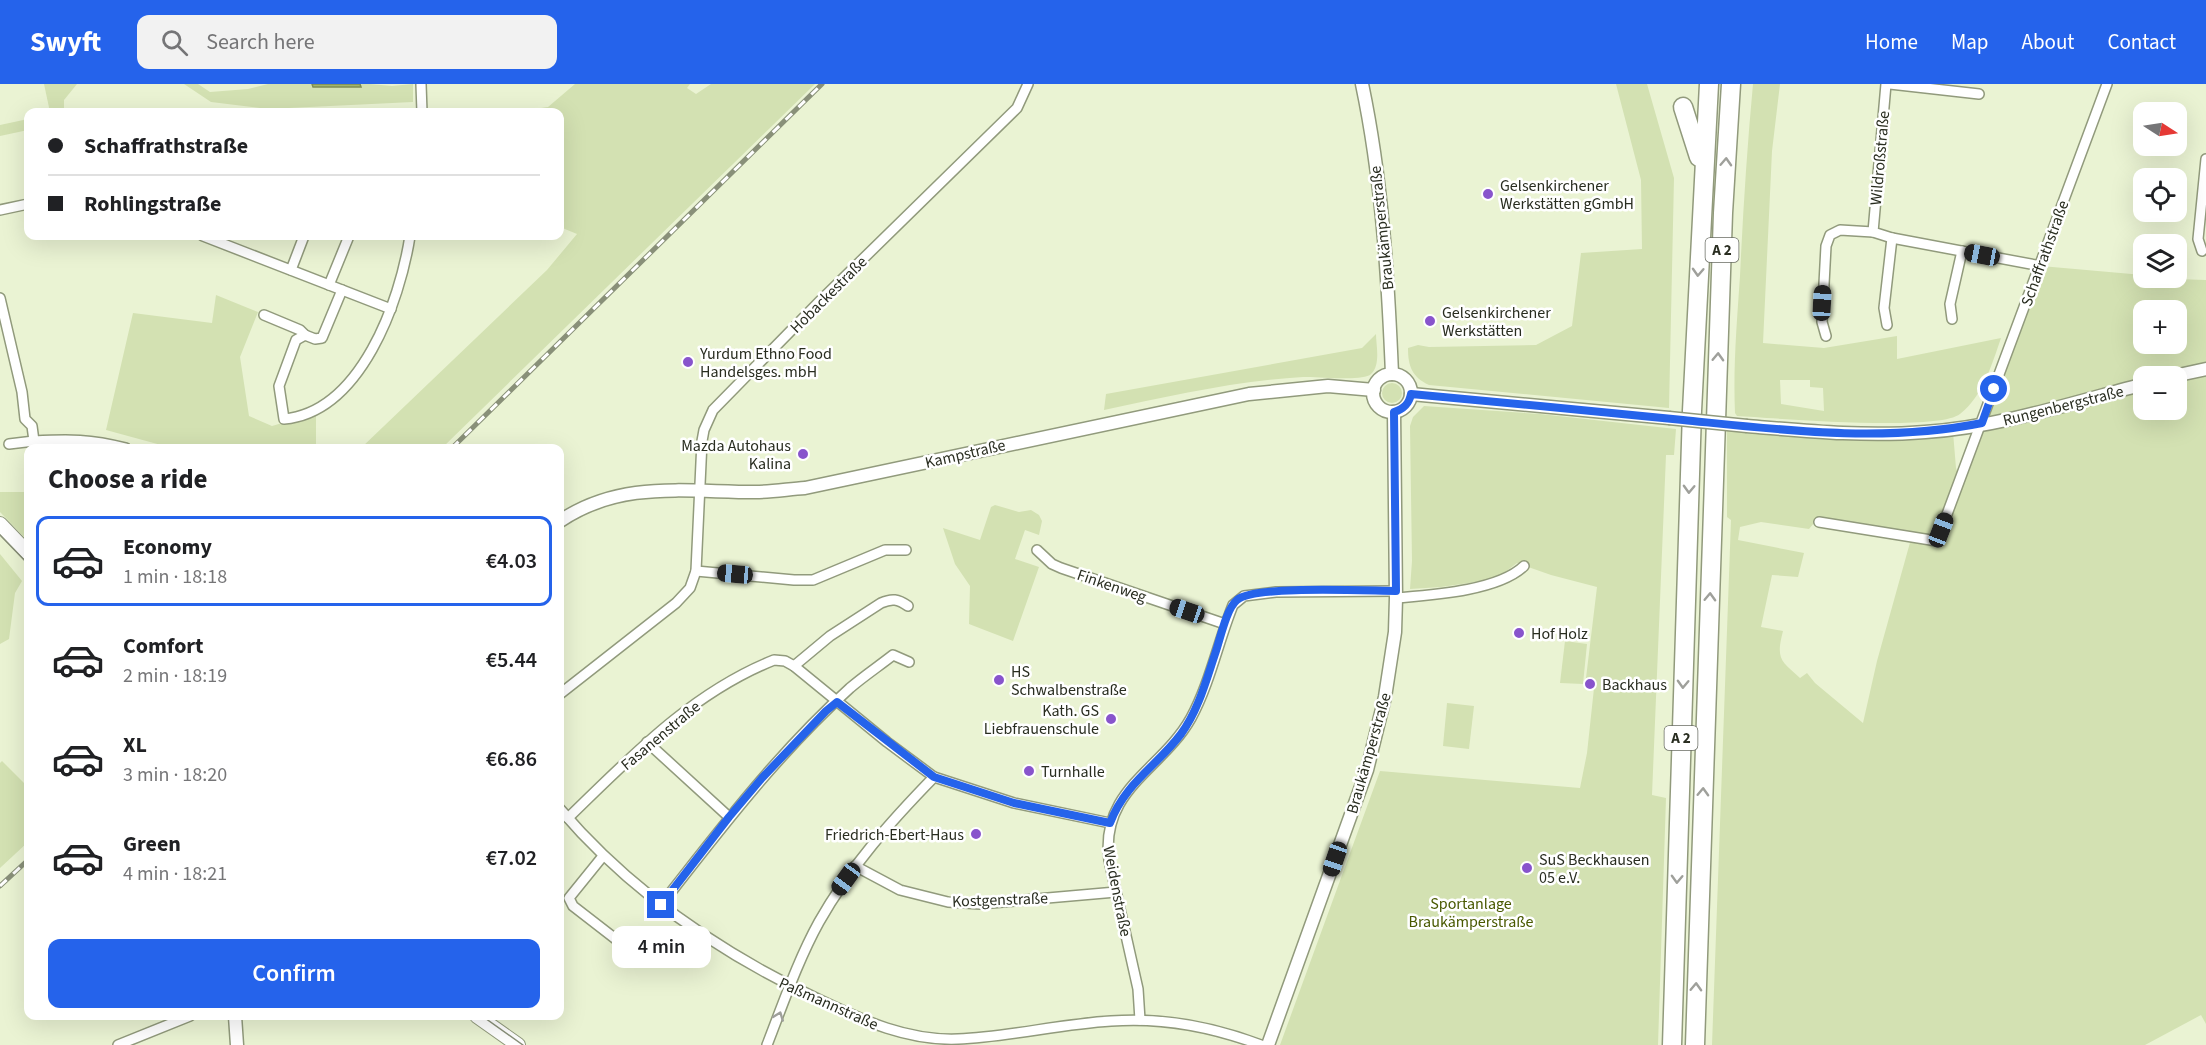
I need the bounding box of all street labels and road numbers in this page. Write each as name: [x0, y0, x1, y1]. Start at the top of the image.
street label: Wildroßstraße: [1865, 110, 1895, 206]
street label: Braukämperstraße: [1365, 165, 1399, 291]
street label: Schaffrathstraße: [2016, 197, 2074, 309]
road number: A 2: [1706, 238, 1738, 262]
street label: Hobackestraße: [785, 251, 872, 338]
street label: Rungenbergstraße: [2001, 380, 2126, 432]
street label: Kampstraße: [923, 434, 1008, 474]
street label: Finkenweg: [1074, 564, 1149, 608]
street label: Braukämperstraße: [1341, 690, 1397, 816]
street label: Fasanenstraße: [616, 696, 705, 776]
road number: A 2: [1664, 726, 1698, 750]
street label: Weidenstraße: [1097, 844, 1137, 939]
street label: Kostgenstraße: [952, 887, 1049, 913]
street label: Paßmannstraße: [775, 972, 882, 1036]

